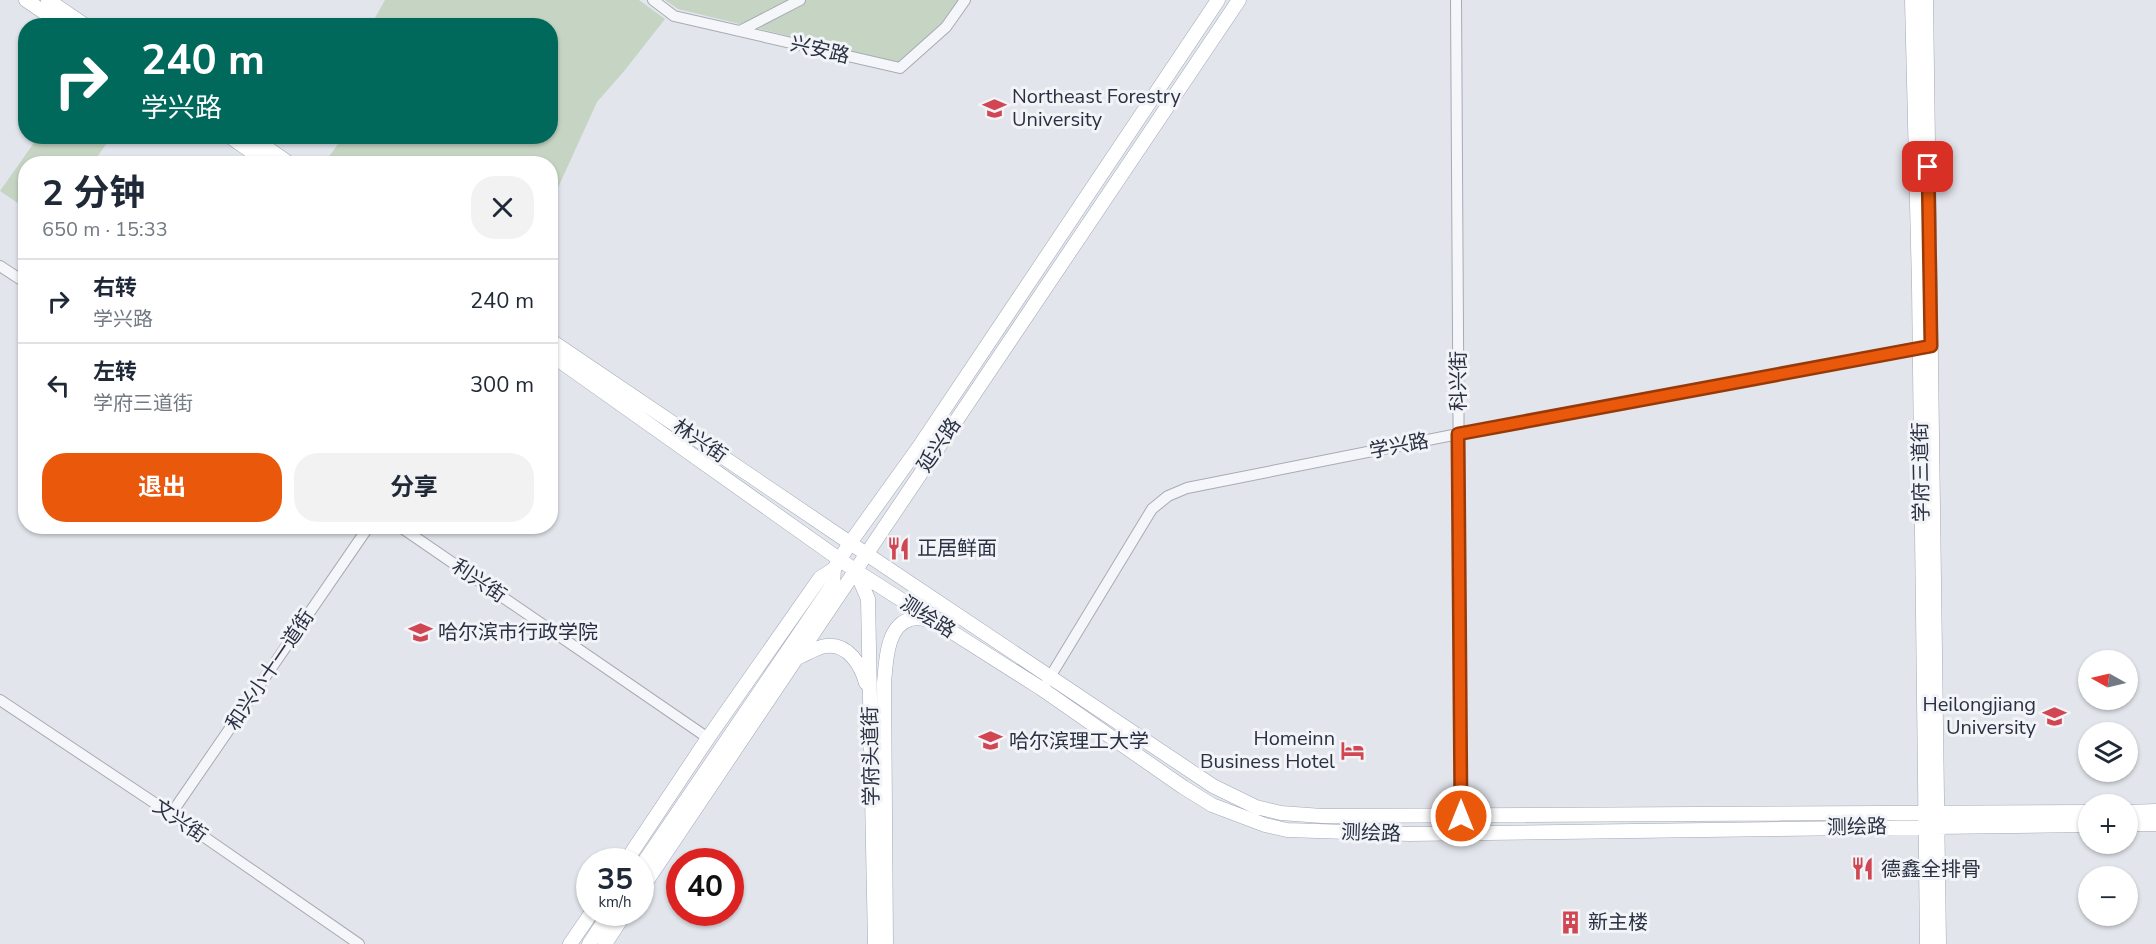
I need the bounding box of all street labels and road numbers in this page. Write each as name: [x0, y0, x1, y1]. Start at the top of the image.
street label: 兴安路: [788, 30, 852, 70]
street label: 科兴街: [1445, 351, 1472, 411]
street label: 林兴街: [668, 413, 732, 469]
street label: 延兴路: [911, 413, 967, 477]
street label: 学府三道街: [1907, 422, 1935, 522]
street label: 学兴路: [1367, 427, 1431, 465]
street label: 利兴街: [447, 553, 511, 609]
street label: 测绘路: [895, 590, 961, 644]
street label: 和兴小十一道街: [220, 604, 320, 736]
street label: 学府头道街: [857, 706, 885, 806]
street label: 文兴街: [148, 793, 212, 849]
street label: 测绘路: [1827, 813, 1887, 841]
street label: 测绘路: [1341, 818, 1401, 848]

